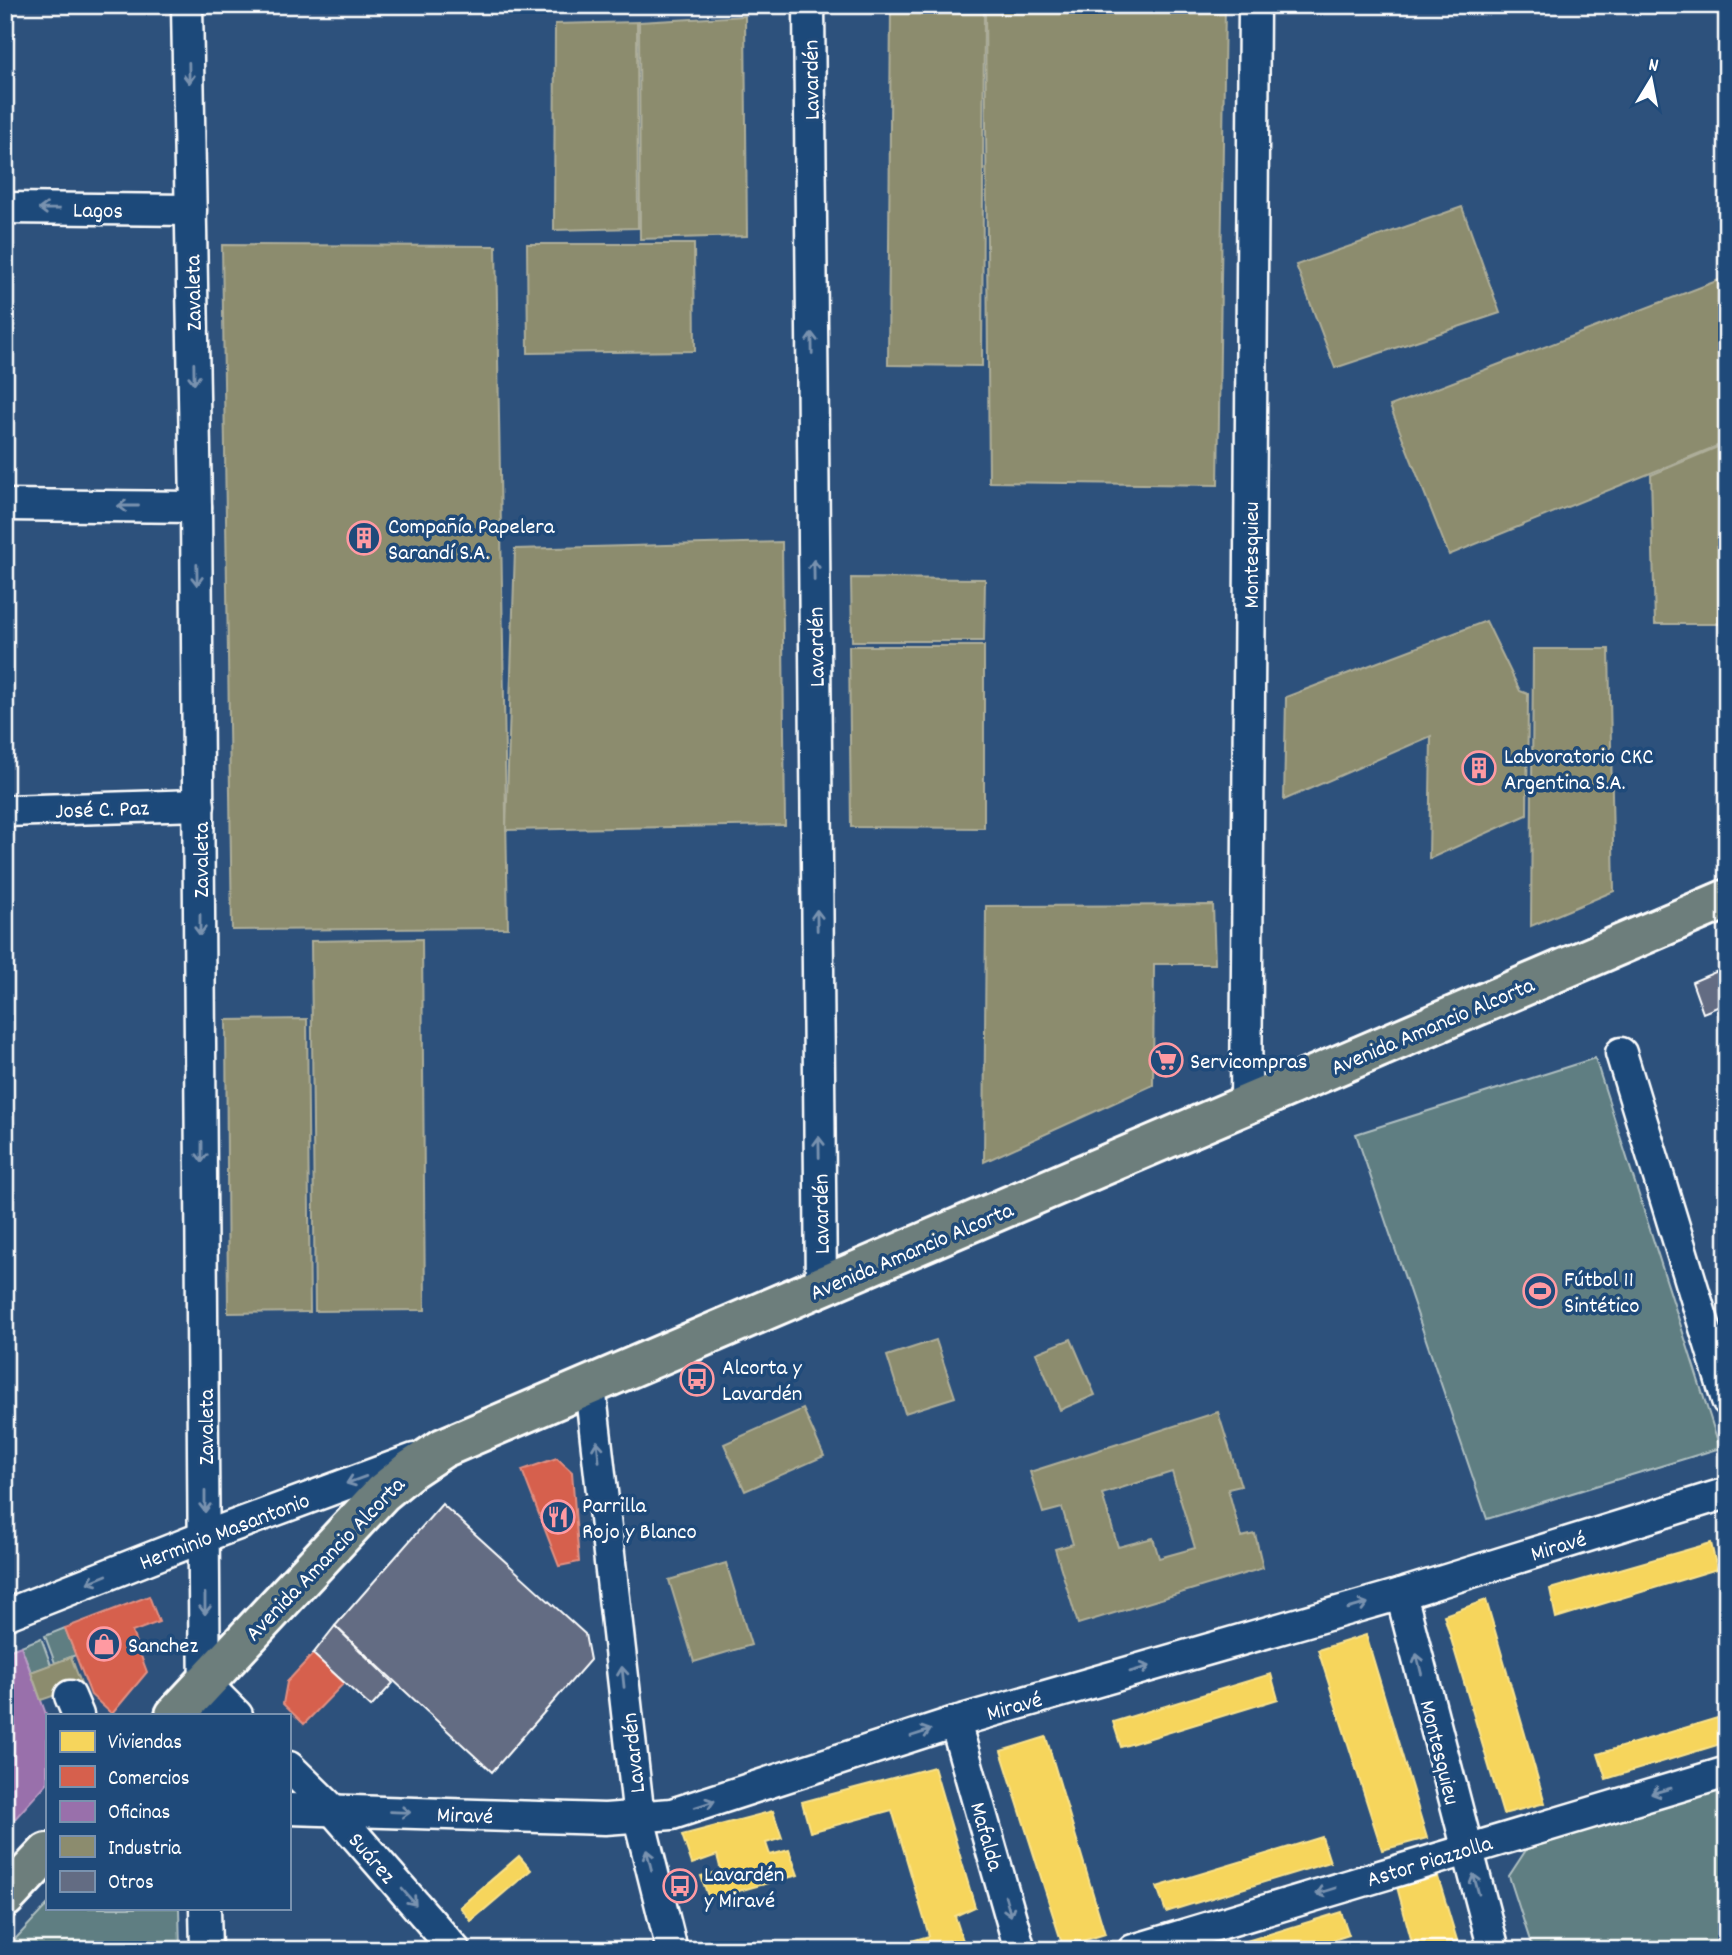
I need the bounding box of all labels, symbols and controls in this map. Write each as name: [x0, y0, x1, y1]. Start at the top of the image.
street label: Lavardén: [796, 39, 831, 120]
north arrow: [1616, 46, 1686, 116]
text: N: [1646, 53, 1660, 81]
one-way arrow: [182, 62, 195, 85]
street label: Lagos: [73, 196, 123, 229]
one-way arrow: [38, 202, 61, 216]
street label: Zavaleta: [178, 253, 213, 331]
one-way arrow: [805, 331, 819, 354]
one-way arrow: [187, 363, 201, 386]
one-way arrow: [117, 499, 140, 513]
street label: Montesquieu: [1237, 501, 1270, 609]
place label: Compañía Papelera Sarandí S.A.: [388, 512, 556, 571]
building icon: Compañía Papelera Sarandí S.A.: [345, 519, 383, 557]
one-way arrow: [807, 559, 821, 582]
one-way arrow: [190, 563, 204, 586]
street label: Lavardén: [801, 606, 836, 687]
place label: Labvoratorio CKC Argentina S.A.: [1504, 742, 1654, 801]
building icon: Labvoratorio CKC Argentina S.A.: [1460, 749, 1498, 787]
street label: José C. Paz: [55, 793, 150, 830]
street label: Zavaleta: [187, 821, 220, 898]
one-way arrow: [810, 909, 824, 932]
one-way arrow: [193, 913, 207, 936]
street label: Avenida Amancio Alcorta: [1327, 970, 1541, 1086]
supermarket icon: Servicompras: [1147, 1041, 1185, 1079]
place label: Servicompras: [1190, 1047, 1307, 1080]
one-way arrow: [812, 1136, 826, 1159]
one-way arrow: [195, 1141, 209, 1164]
street label: Lavardén: [806, 1173, 841, 1254]
street label: Avenida Amancio Alcorta: [806, 1195, 1020, 1311]
place label: Fútbol 11 Sintético: [1564, 1265, 1640, 1324]
sports icon: Fútbol 11 Sintético: [1521, 1272, 1559, 1310]
place label: Alcorta y Lavardén: [722, 1353, 803, 1412]
bus stop icon: Alcorta y Lavardén: [678, 1360, 716, 1398]
street label: Zavaleta: [192, 1388, 225, 1465]
one-way arrow: [591, 1440, 604, 1463]
street label: Avenida Amancio Alcorta: [239, 1470, 415, 1650]
one-way arrow: [346, 1475, 368, 1488]
street label: Herminio Masantonio: [135, 1486, 315, 1581]
one-way arrow: [198, 1490, 212, 1513]
place label: Parrilla Rojo y Blanco: [582, 1491, 697, 1550]
restaurant icon: Parrilla Rojo y Blanco: [539, 1498, 577, 1536]
street label: Miravé: [1527, 1524, 1591, 1572]
one-way arrow: [86, 1574, 108, 1587]
one-way arrow: [198, 1592, 212, 1615]
one-way arrow: [1347, 1599, 1369, 1612]
shop icon: Sanchez: [85, 1625, 123, 1663]
place label: Sanchez: [128, 1631, 198, 1664]
one-way arrow: [1412, 1653, 1425, 1676]
one-way arrow: [1129, 1662, 1151, 1675]
one-way arrow: [616, 1666, 629, 1689]
street label: Miravé: [983, 1685, 1047, 1732]
street label: Montesquieu: [1409, 1697, 1467, 1809]
street label: Lavardén: [615, 1711, 656, 1794]
legend: [46, 1714, 290, 1910]
one-way arrow: [910, 1726, 932, 1738]
text: Viviendas: [108, 1729, 182, 1759]
text: Comercios: [108, 1765, 190, 1795]
one-way arrow: [1651, 1786, 1673, 1799]
one-way arrow: [694, 1796, 716, 1809]
text: Oficinas: [108, 1799, 170, 1829]
street label: Mafalda: [959, 1799, 1011, 1876]
street label: Miravé: [436, 1800, 494, 1835]
one-way arrow: [388, 1805, 411, 1818]
street label: Suárez: [339, 1826, 402, 1893]
street label: Astor Piazzolla: [1363, 1828, 1498, 1898]
text: Industria: [108, 1835, 182, 1865]
one-way arrow: [642, 1849, 655, 1872]
place label: Lavardén y Miravé: [704, 1860, 784, 1919]
bus stop icon: Lavardén y Miravé: [661, 1867, 699, 1905]
text: Otros: [108, 1869, 154, 1899]
one-way arrow: [1468, 1873, 1481, 1895]
one-way arrow: [1315, 1886, 1337, 1899]
one-way arrow: [401, 1888, 417, 1906]
one-way arrow: [1002, 1894, 1015, 1916]

